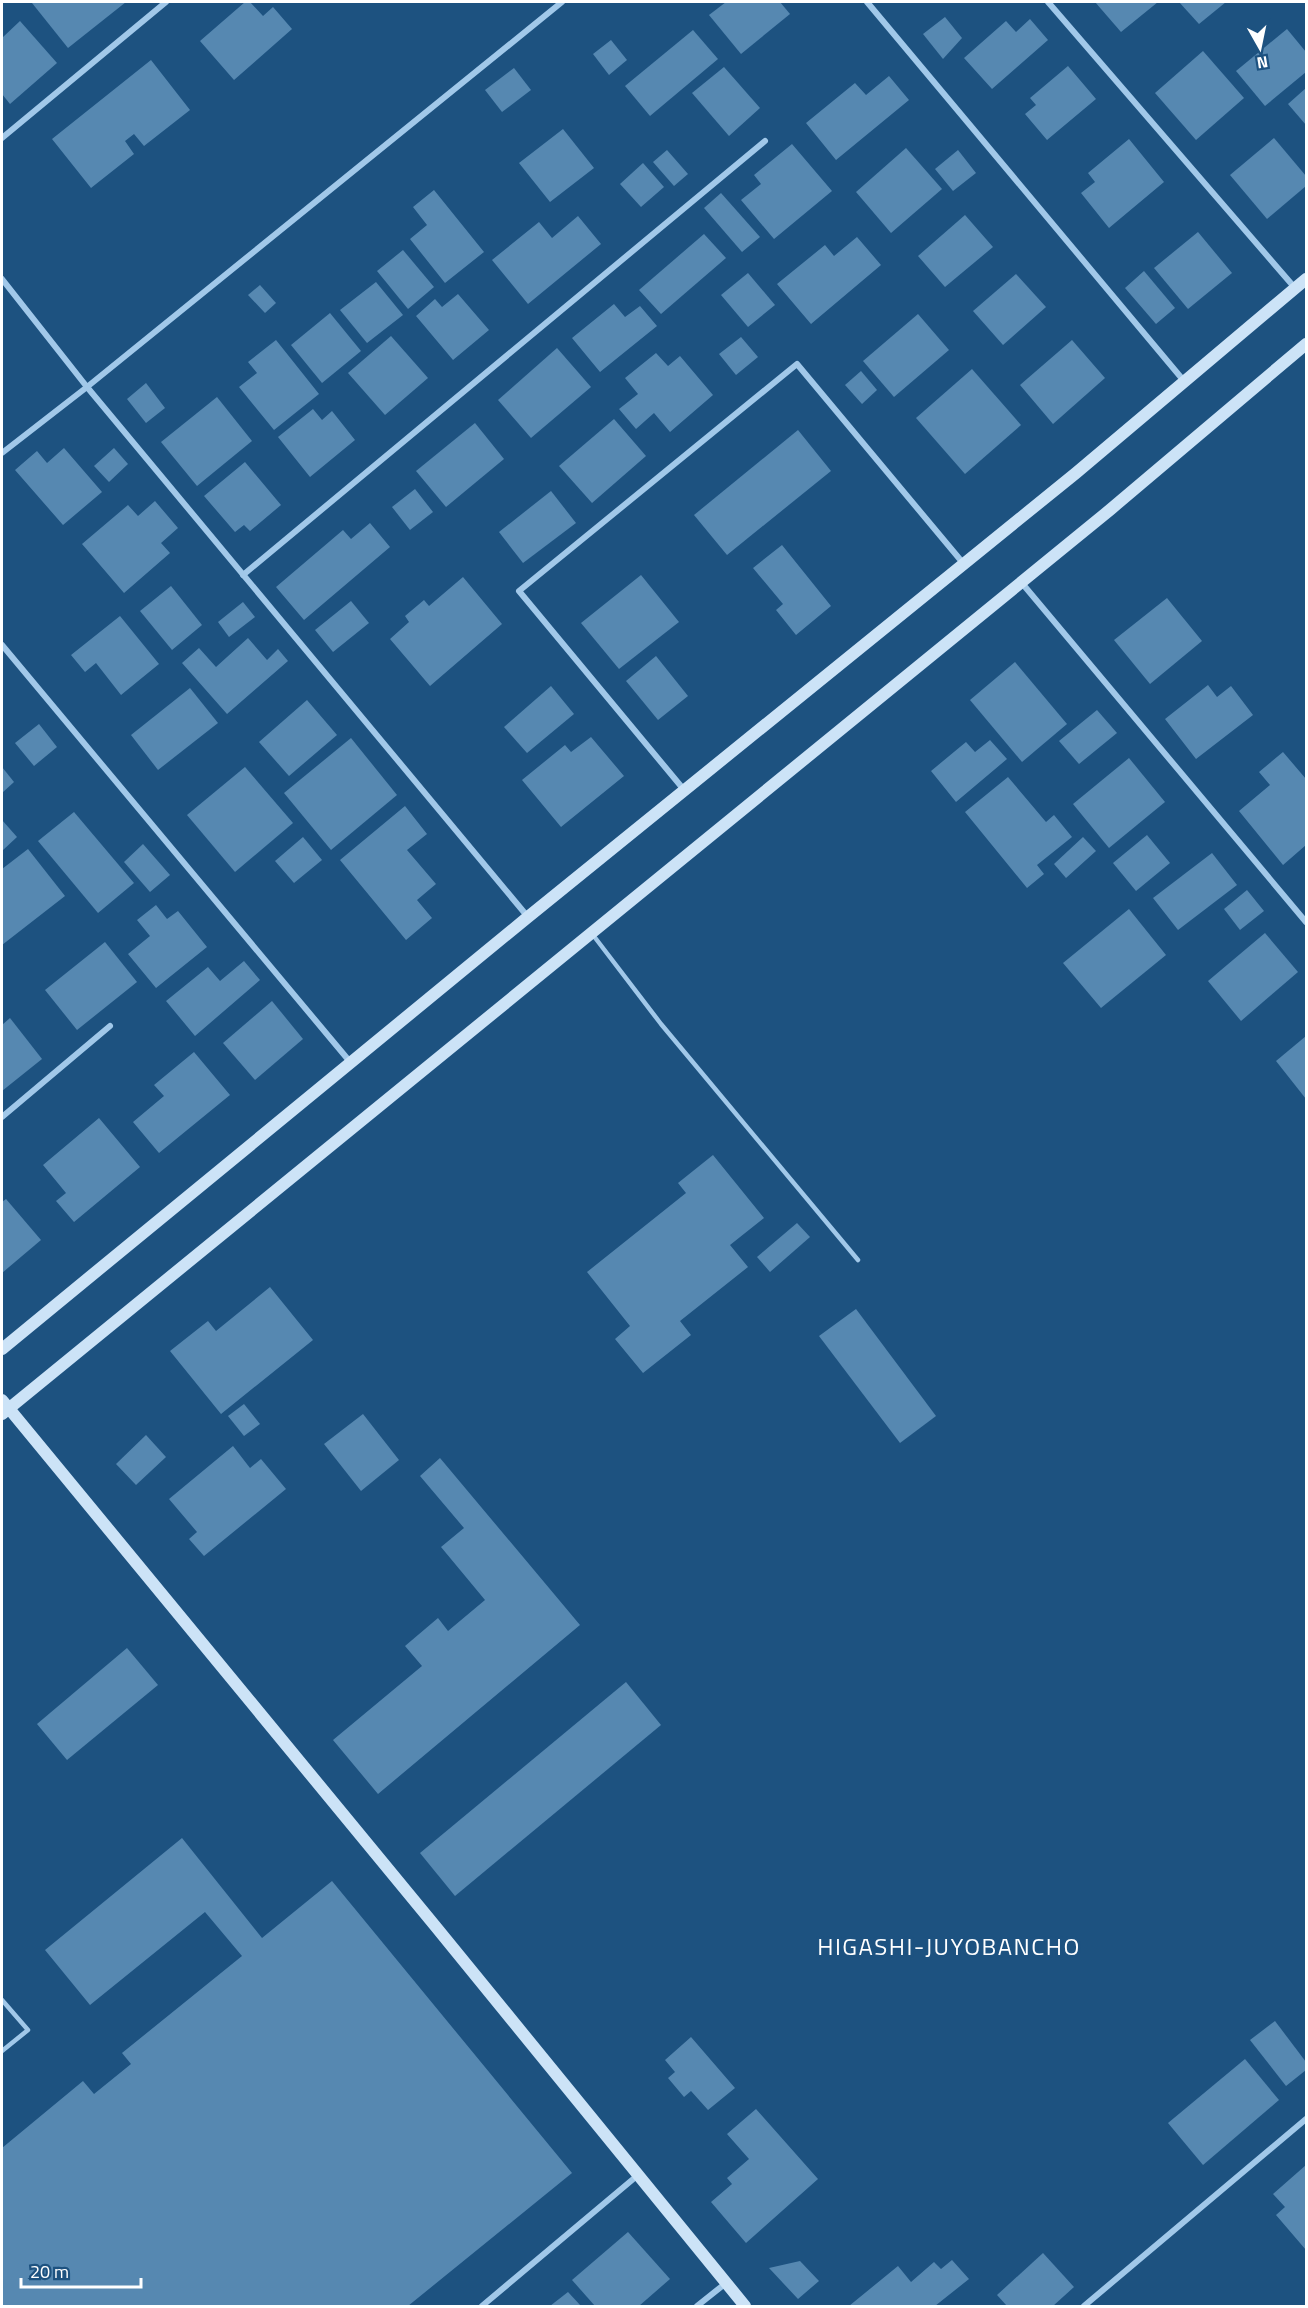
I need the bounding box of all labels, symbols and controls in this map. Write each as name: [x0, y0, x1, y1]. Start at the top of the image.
north arrow: [1230, 18, 1290, 78]
text: N: [1255, 50, 1270, 76]
district label: HIGASHI-JUYOBANCHO: [817, 1928, 1081, 1964]
scale bar: [21, 2251, 141, 2289]
text: 20 m: [30, 2258, 69, 2285]

